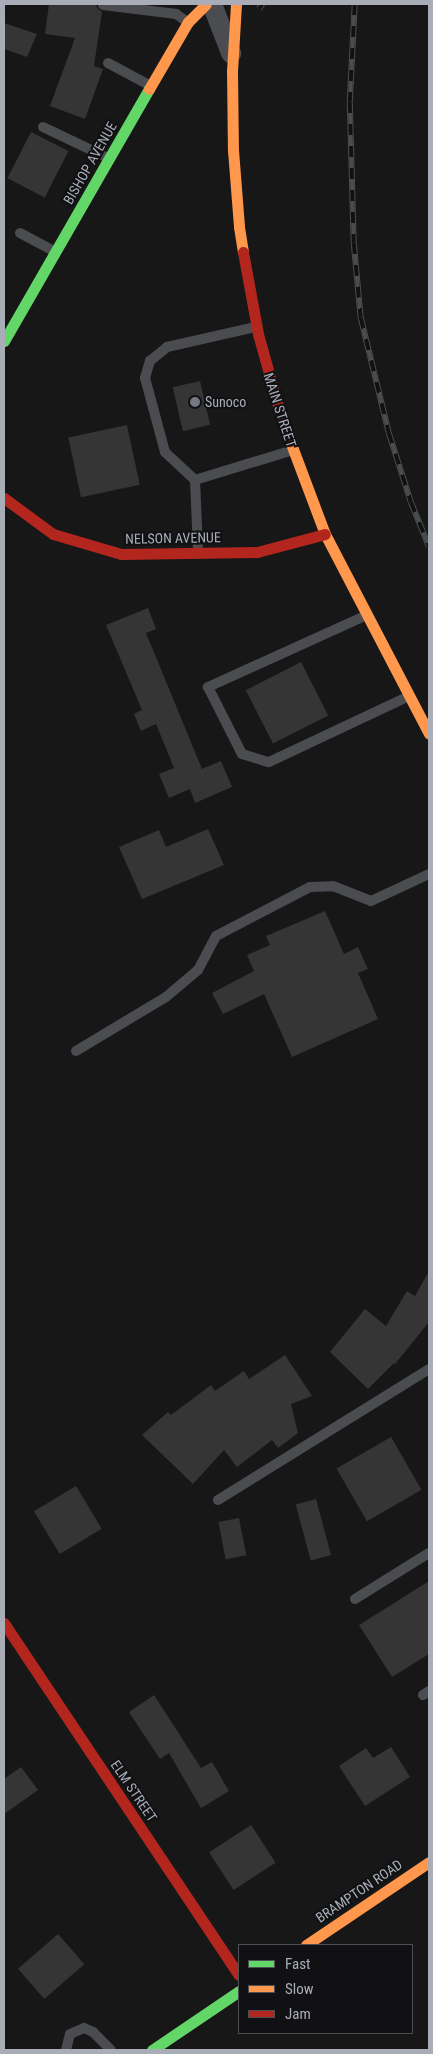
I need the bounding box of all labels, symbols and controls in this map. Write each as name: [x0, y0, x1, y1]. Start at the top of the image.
street label: BISHOP AVENUE: [60, 119, 120, 207]
street label: MAIN STREET: [260, 371, 300, 449]
place label: Sunoco: [205, 394, 246, 410]
marker: Sunoco: [189, 396, 201, 408]
street label: NELSON AVENUE: [125, 529, 221, 547]
street label: ELM STREET: [107, 1757, 161, 1825]
street label: BRAMPTON ROAD: [313, 1856, 405, 1926]
legend: [238, 1944, 413, 2034]
text: Fast: [285, 1955, 310, 1973]
text: Slow: [285, 1980, 314, 1998]
text: Jam: [285, 2005, 311, 2023]

